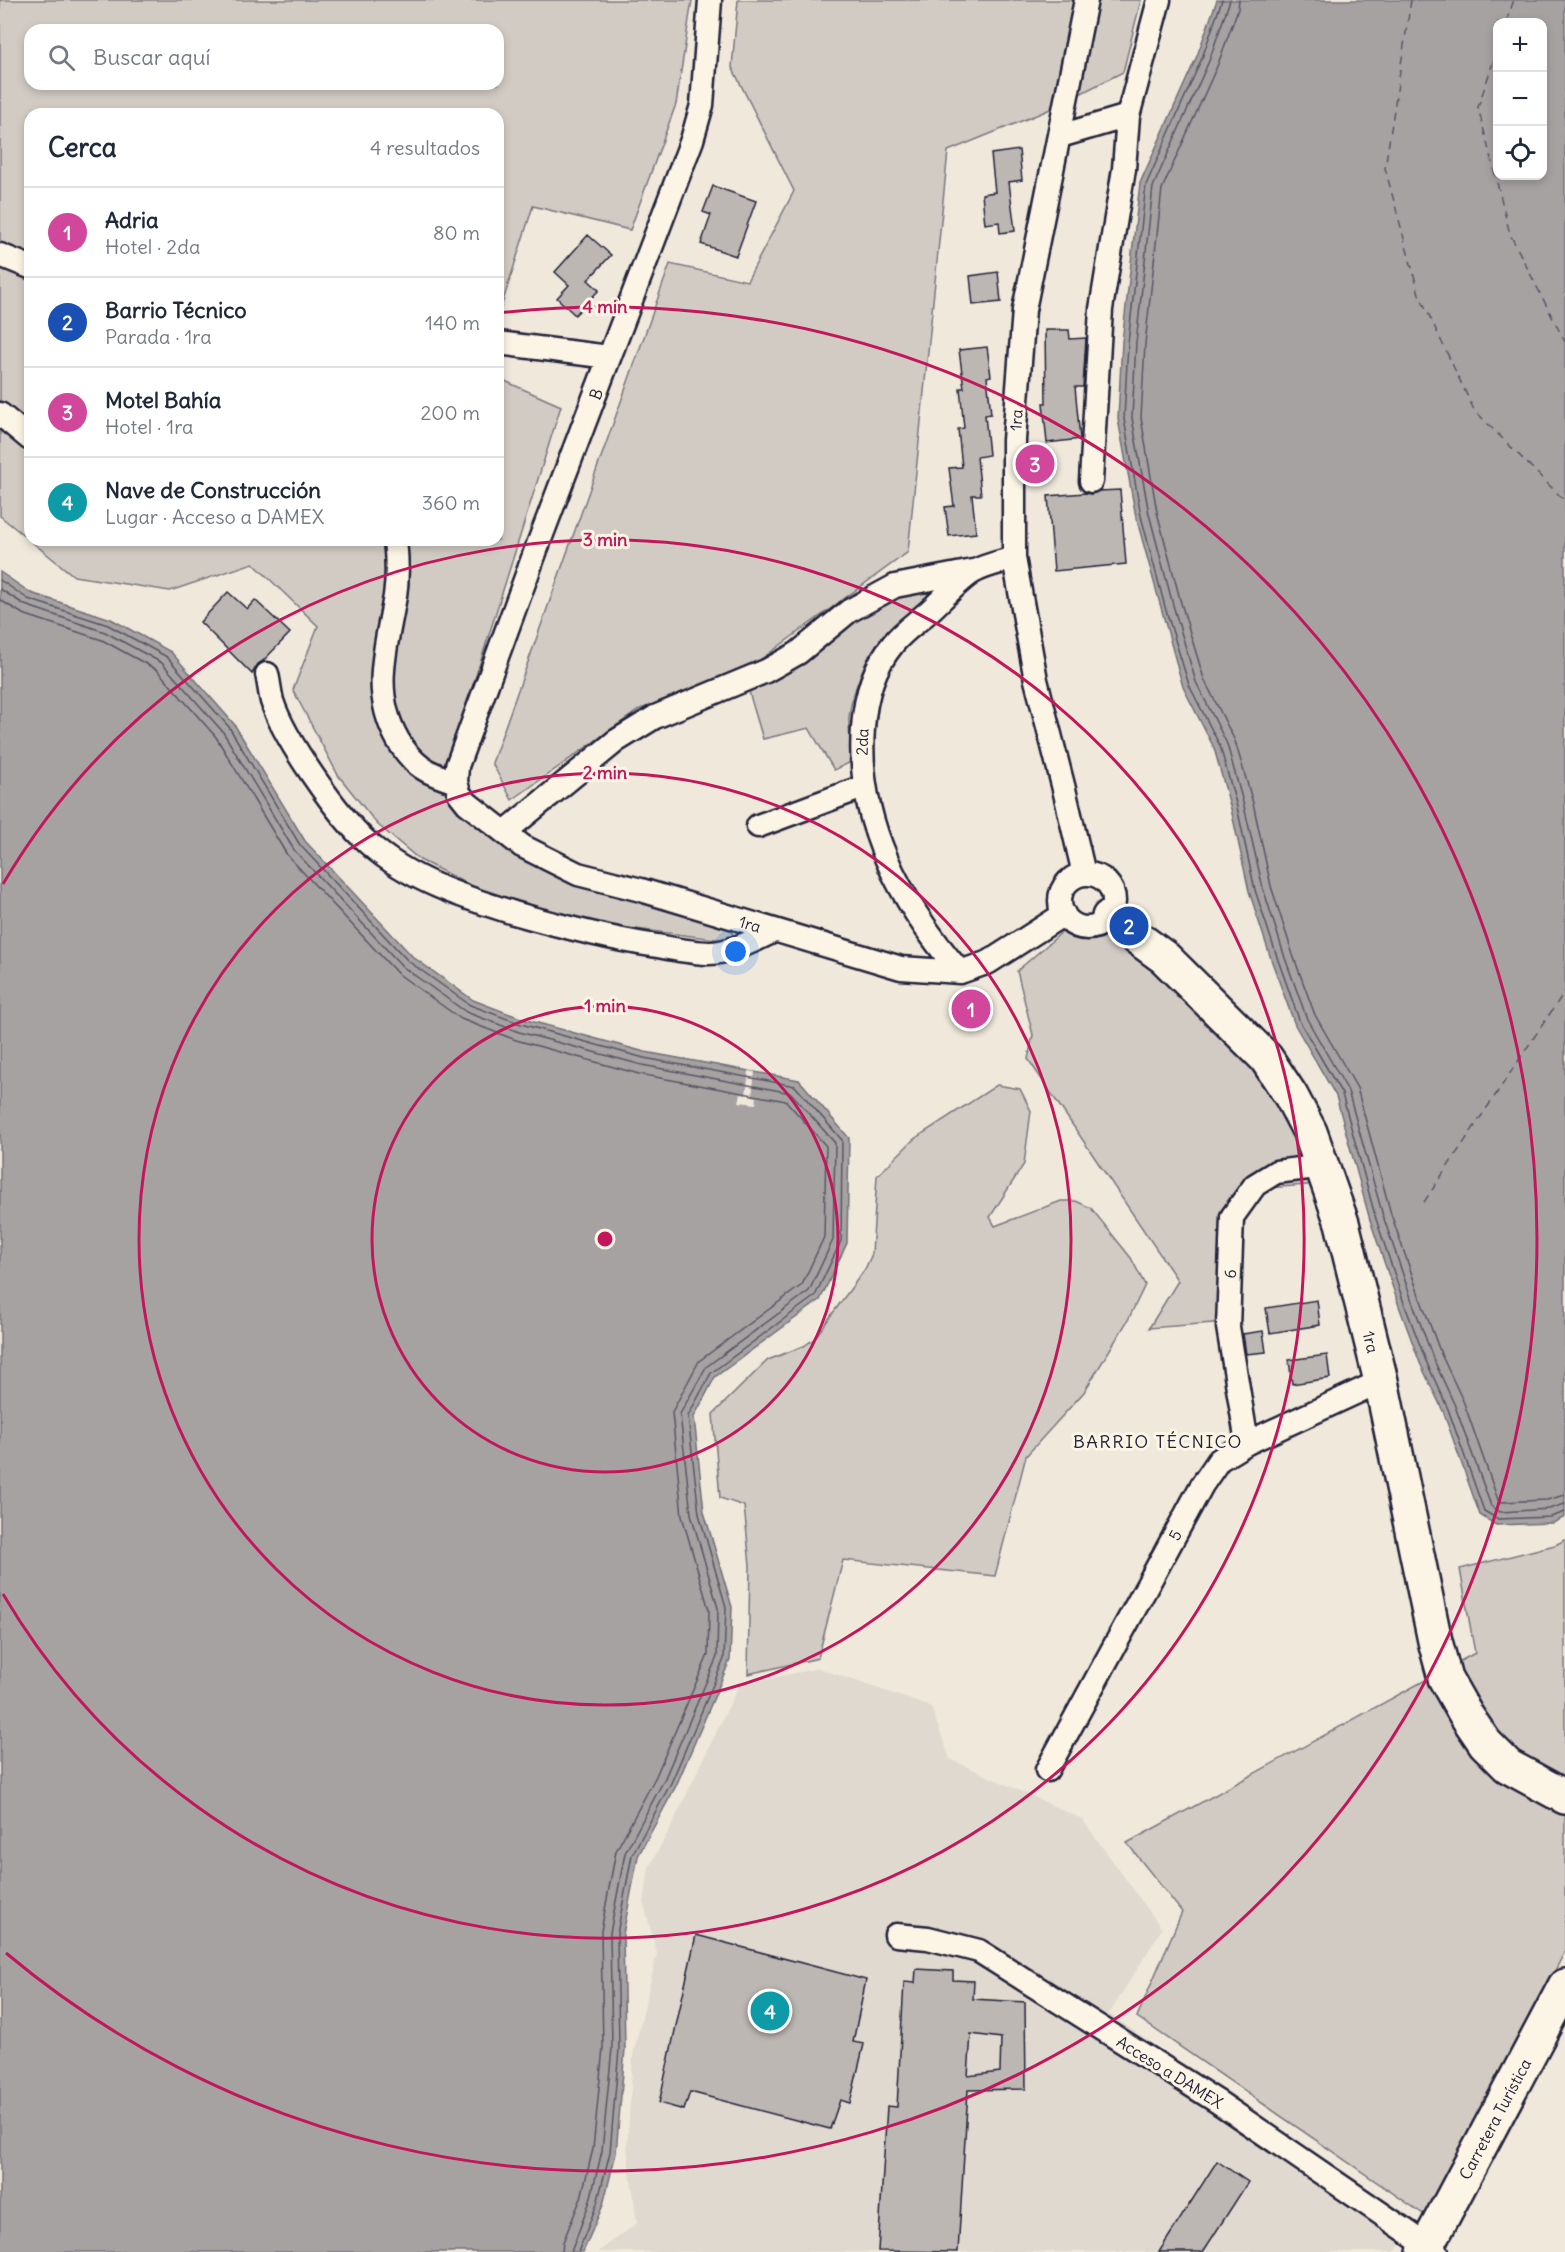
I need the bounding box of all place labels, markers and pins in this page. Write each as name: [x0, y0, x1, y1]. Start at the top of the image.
pin: 3: [1016, 442, 1054, 486]
pin: 2: [1110, 904, 1148, 948]
pin: 1: [952, 986, 990, 1032]
centre of rings: [595, 1229, 615, 1249]
pin: 4: [750, 1988, 790, 2034]

